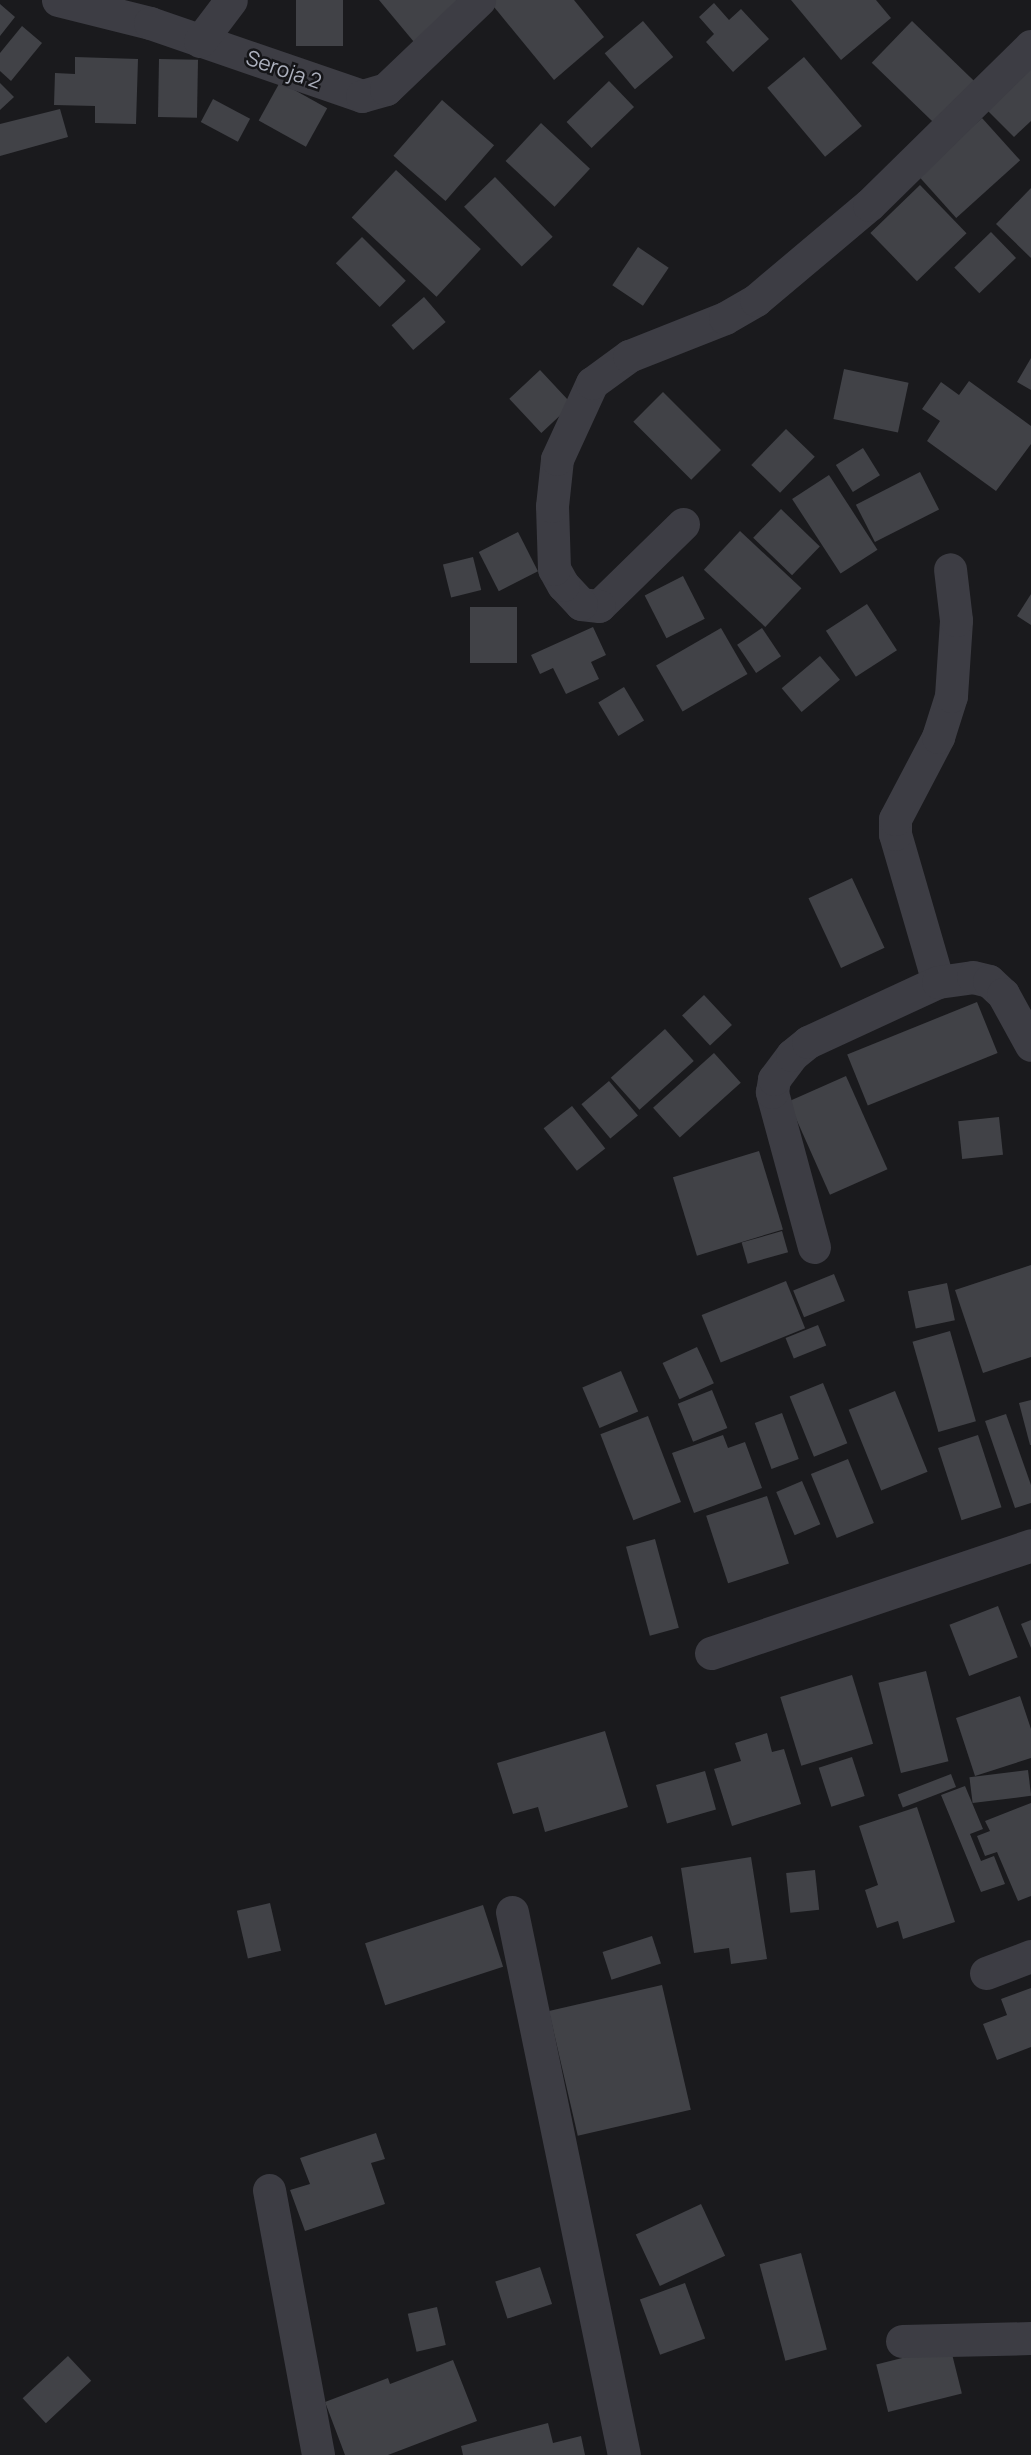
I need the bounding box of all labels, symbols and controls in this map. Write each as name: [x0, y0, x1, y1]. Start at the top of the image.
street label: Seroja 2: [243, 44, 325, 94]

